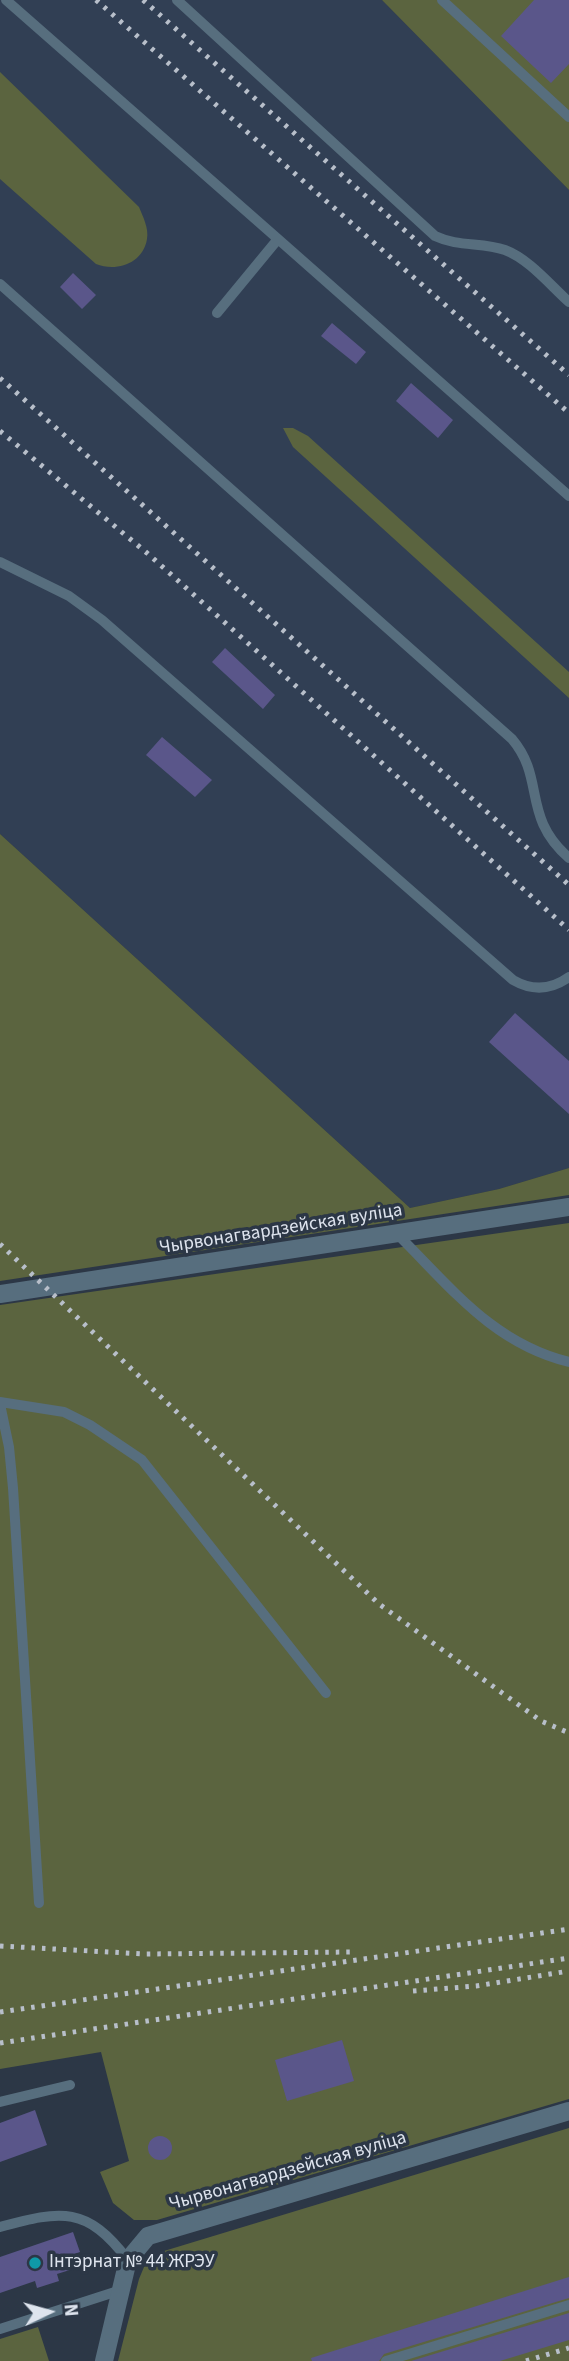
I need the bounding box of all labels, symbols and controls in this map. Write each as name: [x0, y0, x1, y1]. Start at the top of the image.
street label: Чырвонагвардзейская вуліца: [158, 1200, 404, 1260]
street label: Чырвонагвардзейская вуліца: [167, 2127, 409, 2217]
place label: Інтэрнат № 44 ЖРЭУ: [49, 2252, 214, 2274]
marker: Інтэрнат № 44 ЖРЭУ: [27, 2255, 43, 2271]
north arrow: [14, 2277, 84, 2347]
text: N: [56, 2303, 84, 2318]

